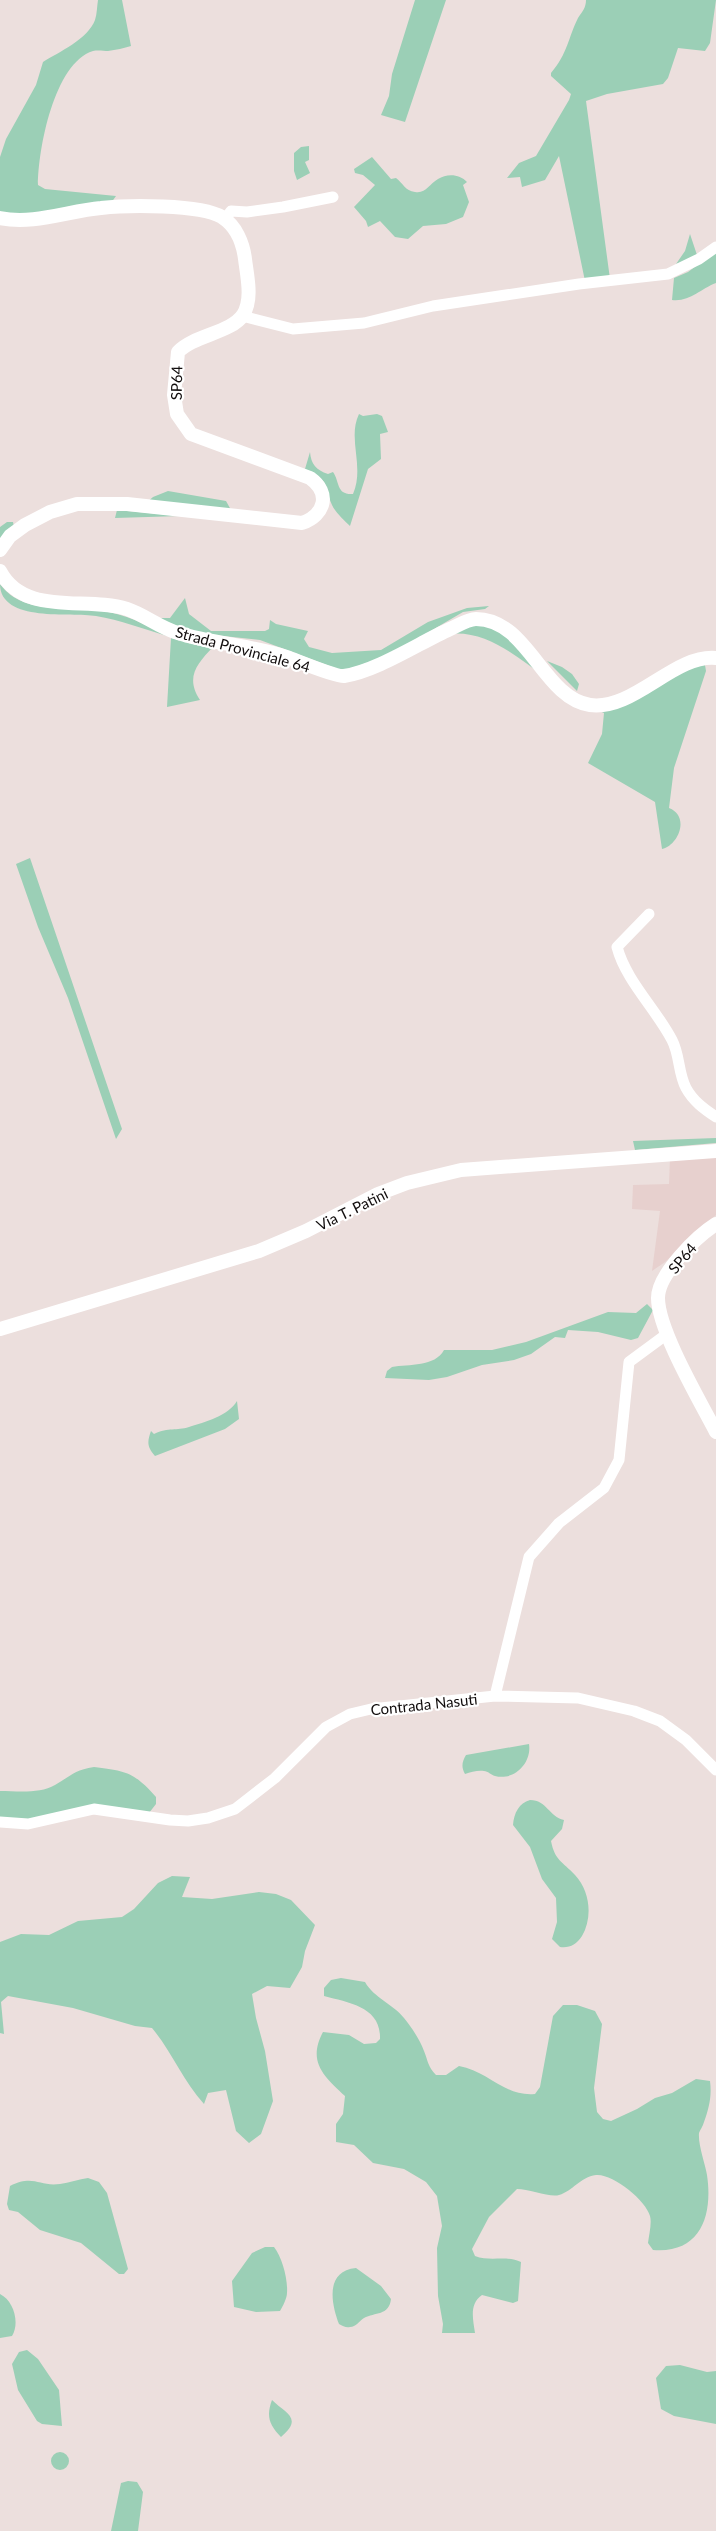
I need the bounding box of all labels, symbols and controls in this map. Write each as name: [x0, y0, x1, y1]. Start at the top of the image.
street label: SP64: [167, 365, 185, 400]
street label: Strada Provinciale 64: [174, 622, 313, 676]
street label: Via T. Patini: [313, 1184, 391, 1234]
street label: SP64: [664, 1239, 700, 1277]
street label: Contrada Nasuti: [370, 1689, 478, 1719]

